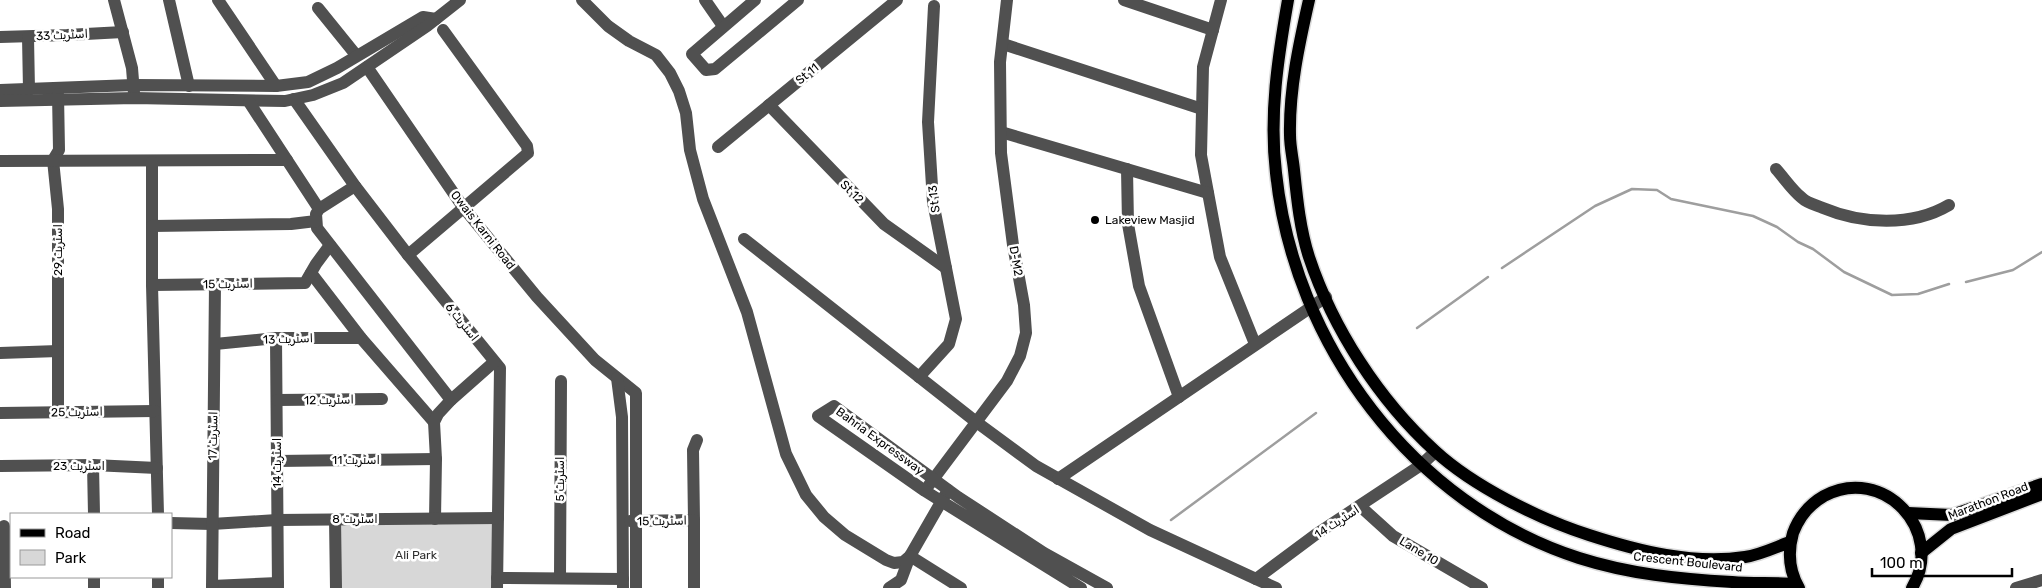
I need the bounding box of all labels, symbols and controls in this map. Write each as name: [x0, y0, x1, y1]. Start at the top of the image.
street label: اسٹریٹ 33: [36, 27, 88, 44]
street label: St 11: [793, 61, 821, 87]
street label: St 12: [837, 177, 867, 207]
street label: St 13: [925, 185, 943, 213]
street label: Owais Karni Road: [448, 188, 518, 272]
place label: Lakeview Masjid: [1105, 213, 1195, 227]
marker: Lakeview Masjid: [1089, 214, 1101, 226]
street label: اسٹریٹ 29: [51, 224, 66, 276]
street label: D-M2: [1006, 245, 1026, 277]
street label: اسٹریٹ 15: [203, 277, 253, 292]
street label: اسٹریٹ 6: [442, 300, 482, 345]
street label: اسٹریٹ 13: [263, 331, 313, 348]
street label: اسٹریٹ 12: [304, 393, 354, 408]
street label: Bahria Expressway: [833, 404, 927, 478]
street label: اسٹریٹ 25: [51, 405, 103, 420]
street label: اسٹریٹ 17: [206, 411, 221, 461]
street label: اسٹریٹ 14: [270, 438, 285, 488]
street label: اسٹریٹ 11: [332, 453, 380, 468]
street label: اسٹریٹ 5: [553, 457, 568, 501]
street label: اسٹریٹ 23: [53, 459, 105, 474]
street label: Marathon Road: [1946, 479, 2030, 523]
street label: اسٹریٹ 14: [1312, 502, 1362, 542]
street label: اسٹریٹ 8: [332, 512, 378, 527]
legend: [10, 513, 172, 578]
street label: اسٹریٹ 15: [637, 514, 687, 529]
text: Road: [55, 524, 91, 542]
street label: Lane 10: [1397, 534, 1441, 568]
scale bar: [1872, 546, 2012, 578]
park label: Ali Park: [395, 548, 438, 562]
text: Park: [55, 549, 86, 567]
street label: Crescent Boulevard: [1633, 549, 1743, 575]
text: 100 m: [1880, 554, 1922, 572]

